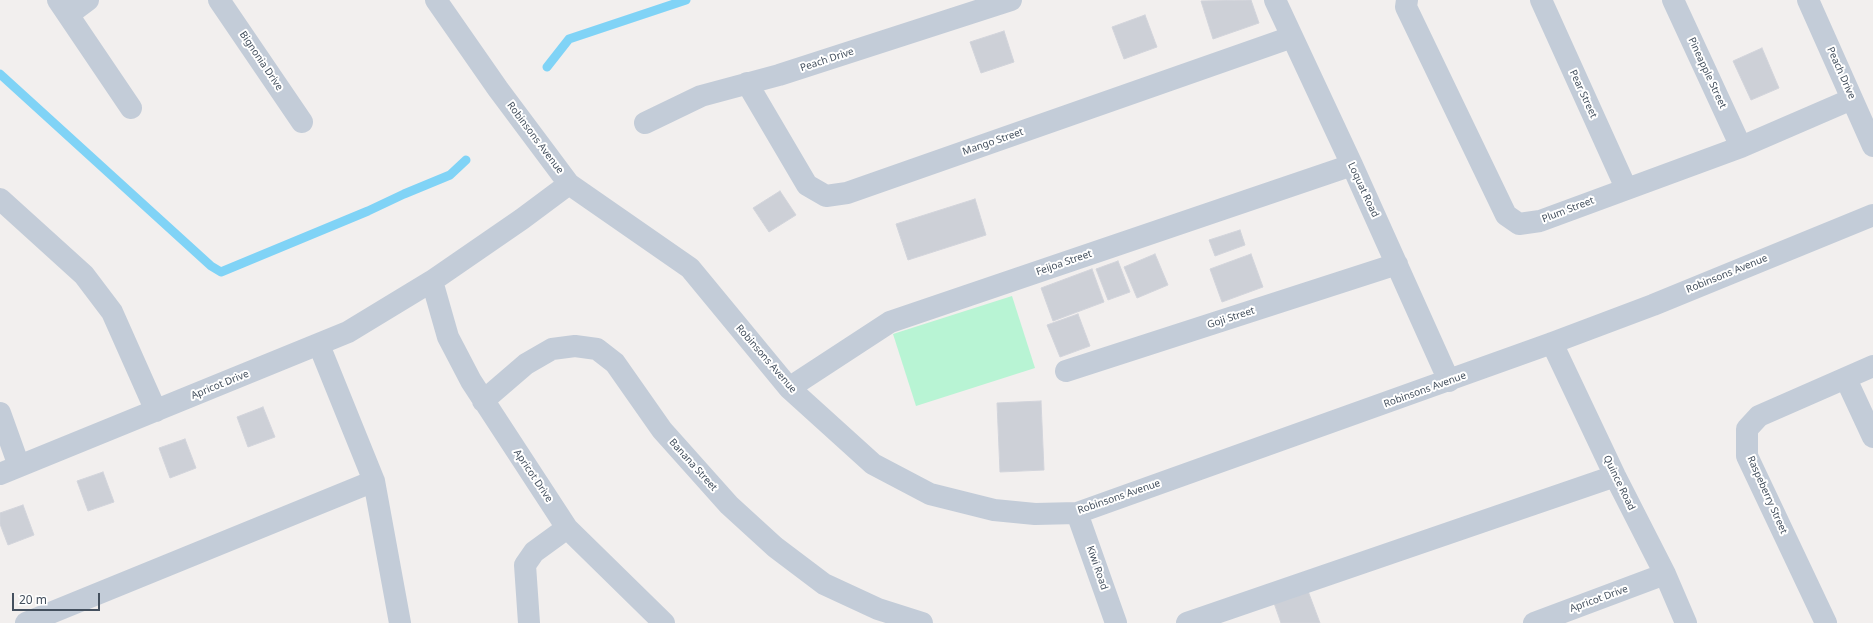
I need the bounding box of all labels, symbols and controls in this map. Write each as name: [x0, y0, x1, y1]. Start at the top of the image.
street label: Bignonia Drive: [237, 29, 285, 93]
street label: Pineapple Street: [1685, 36, 1729, 110]
street label: Peach Drive: [1824, 45, 1858, 101]
street label: Peach Drive: [799, 46, 855, 74]
street label: Pear Street: [1567, 68, 1599, 120]
street label: Robinsons Avenue: [504, 100, 566, 176]
street label: Mango Street: [961, 126, 1025, 158]
street label: Loquat Road: [1345, 161, 1381, 219]
street label: Plum Street: [1540, 195, 1596, 225]
street label: Feijoa Street: [1035, 248, 1093, 278]
street label: Robinsons Avenue: [1685, 252, 1769, 296]
street label: Goji Street: [1206, 305, 1256, 331]
street label: Robinsons Avenue: [733, 322, 799, 396]
street label: Apricot Drive: [189, 368, 251, 402]
street label: Robinsons Avenue: [1382, 370, 1468, 410]
street label: Banana Street: [666, 436, 720, 494]
street label: Apricot Drive: [511, 447, 555, 505]
street label: Quince Road: [1600, 453, 1638, 513]
street label: Raspeberry Street: [1744, 454, 1790, 536]
street label: Robinsons Avenue: [1076, 477, 1162, 517]
street label: Kiwi Road: [1084, 544, 1110, 592]
street label: Apricot Drive: [1568, 583, 1630, 615]
scale bar: [14, 585, 102, 611]
text: 20 m: [19, 591, 47, 608]

